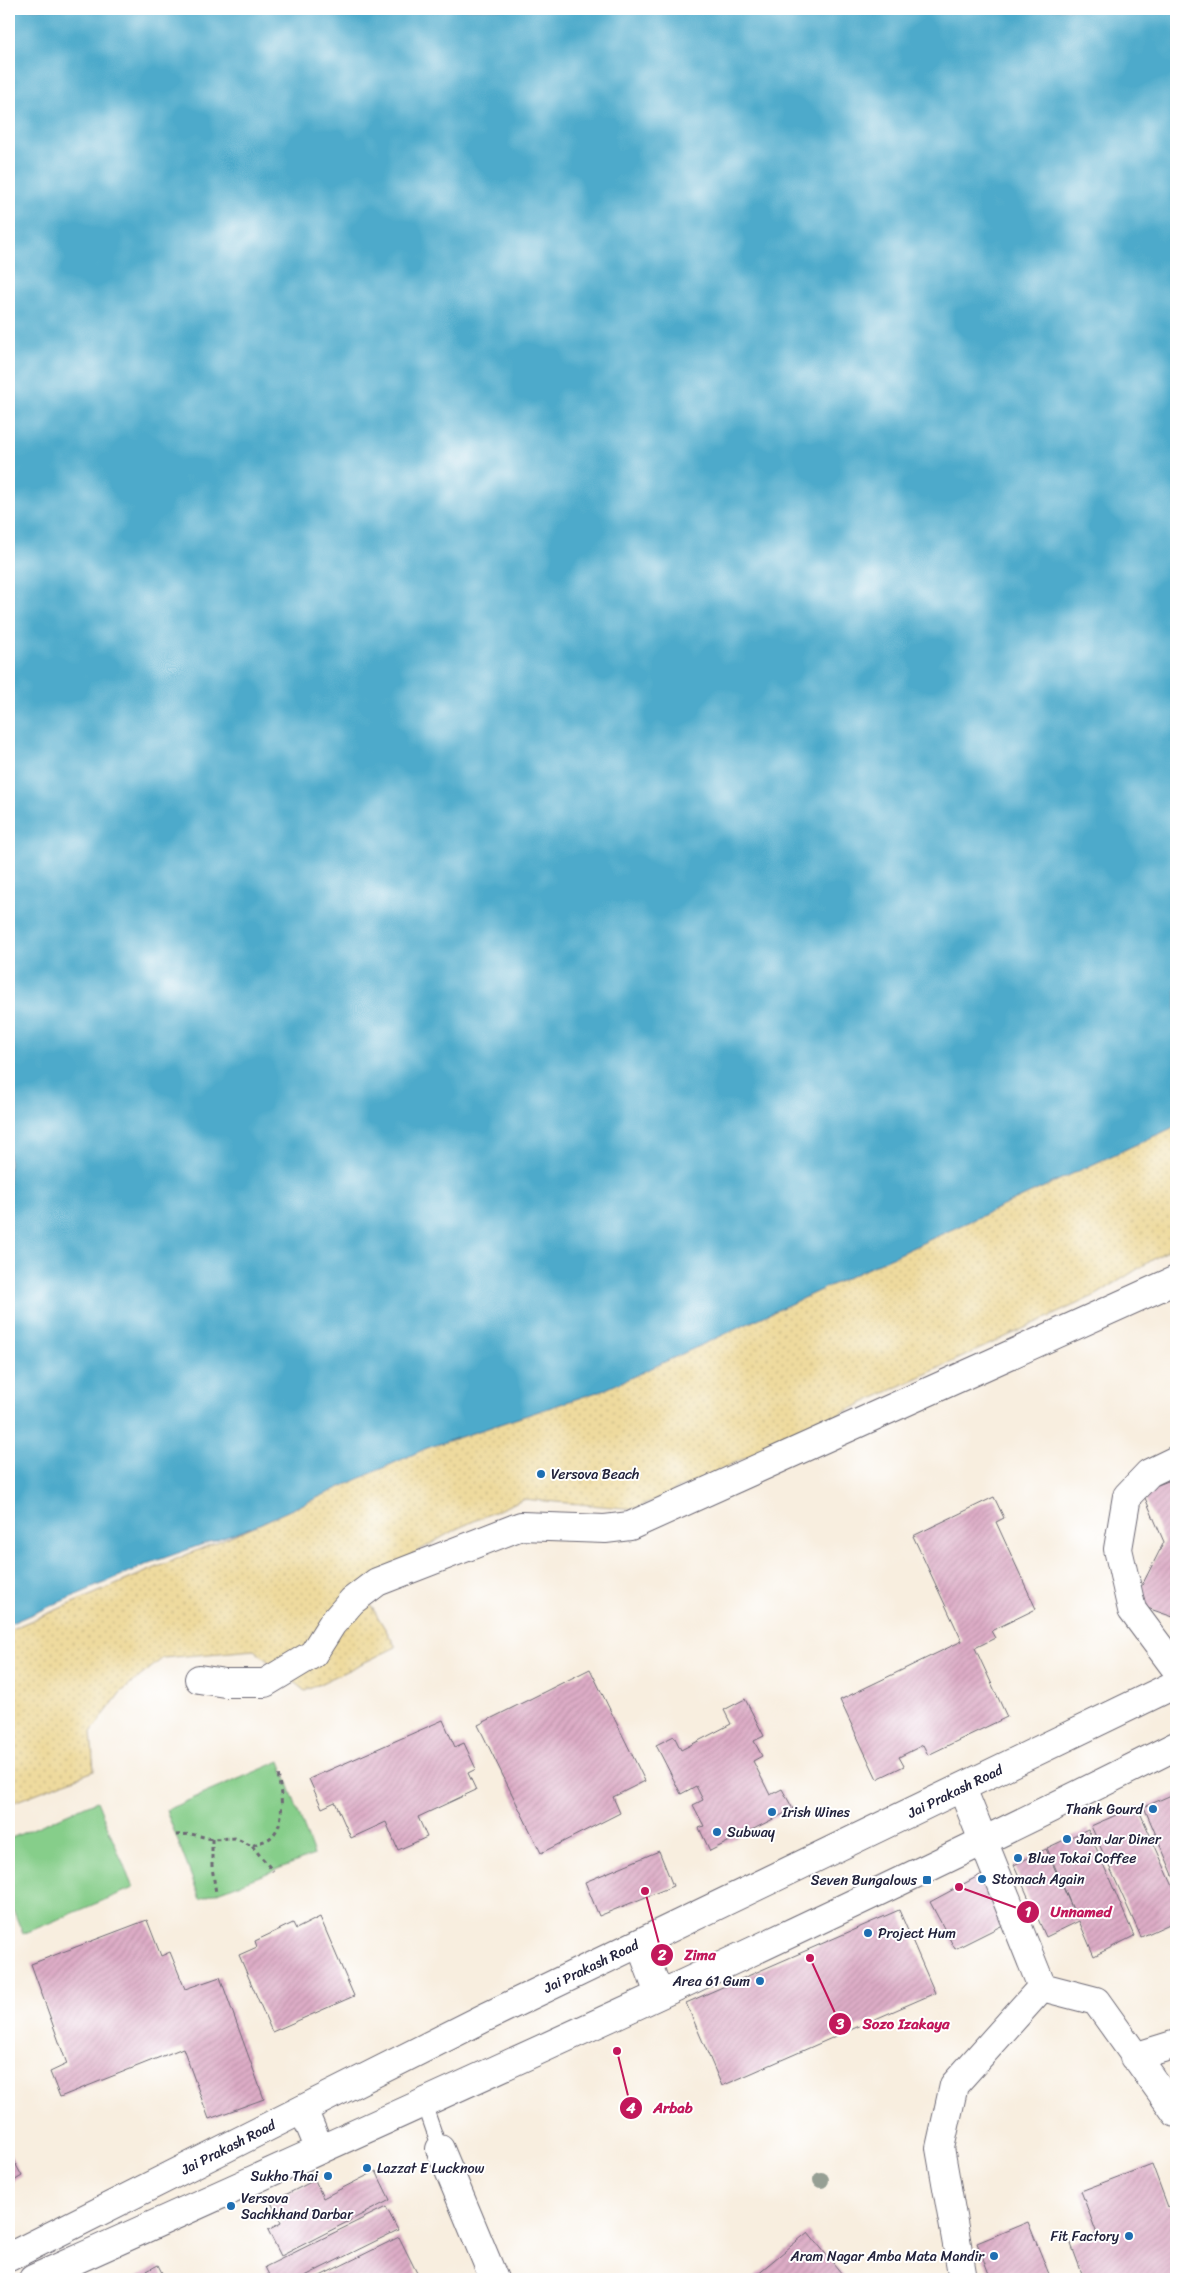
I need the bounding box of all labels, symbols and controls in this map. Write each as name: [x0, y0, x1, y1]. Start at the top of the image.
place label: Versova Beach: [551, 1462, 639, 1487]
marker: Versova Beach: [535, 1468, 547, 1480]
street label: Jai Prakash Road: [902, 1757, 1009, 1826]
place label: Thank Gourd: [1066, 1797, 1145, 1822]
place label: Irish Wines: [781, 1800, 851, 1825]
marker: Thank Gourd: [1147, 1803, 1159, 1815]
marker: Irish Wines: [766, 1806, 778, 1818]
place label: Subway: [727, 1820, 776, 1845]
marker: Subway: [711, 1826, 723, 1838]
place label: Jam Jar Diner: [1076, 1827, 1162, 1852]
marker: Jam Jar Diner: [1061, 1833, 1073, 1845]
place label: Blue Tokai Coffee: [1028, 1846, 1136, 1871]
marker: Blue Tokai Coffee: [1012, 1852, 1024, 1864]
place label: Stomach Again: [992, 1867, 1085, 1892]
place label: Seven Bungalows: [811, 1868, 918, 1893]
marker: Stomach Again: [976, 1873, 988, 1885]
marker: Seven Bungalows: [921, 1874, 933, 1886]
callout: Unnamed: [1015, 1897, 1121, 1927]
text: 1: [1025, 1899, 1032, 1925]
text: Unnamed: [1051, 1899, 1113, 1925]
place label: Project Hum: [878, 1921, 956, 1946]
marker: Project Hum: [862, 1927, 874, 1939]
street label: Jai Prakash Road: [538, 1932, 645, 2001]
callout: Zima: [650, 1940, 726, 1970]
text: 2: [657, 1942, 667, 1968]
text: Zima: [683, 1942, 716, 1968]
place label: Area 61 Gum: [672, 1969, 750, 1994]
marker: Area 61 Gum: [754, 1975, 766, 1987]
callout: Sozo Izakaya: [828, 2009, 960, 2039]
text: 3: [835, 2011, 845, 2037]
text: Sozo Izakaya: [861, 2011, 950, 2037]
callout: Arbab: [619, 2093, 703, 2123]
text: 4: [625, 2095, 636, 2121]
text: Arbab: [652, 2095, 693, 2121]
street label: Jai Prakash Road: [176, 2112, 281, 2182]
place label: Lazzat E Lucknow: [377, 2156, 485, 2181]
marker: Lazzat E Lucknow: [361, 2162, 373, 2174]
place label: Sukho Thai: [251, 2164, 319, 2189]
marker: Sukho Thai: [322, 2170, 334, 2182]
place label: Versova Sachkhand Darbar: [241, 2186, 354, 2227]
marker: Versova Sachkhand Darbar: [225, 2200, 237, 2212]
place label: Fit Factory: [1051, 2224, 1120, 2249]
marker: Fit Factory: [1123, 2230, 1135, 2242]
place label: Aram Nagar Amba Mata Mandir: [790, 2244, 985, 2269]
marker: Aram Nagar Amba Mata Mandir: [988, 2250, 1000, 2262]

